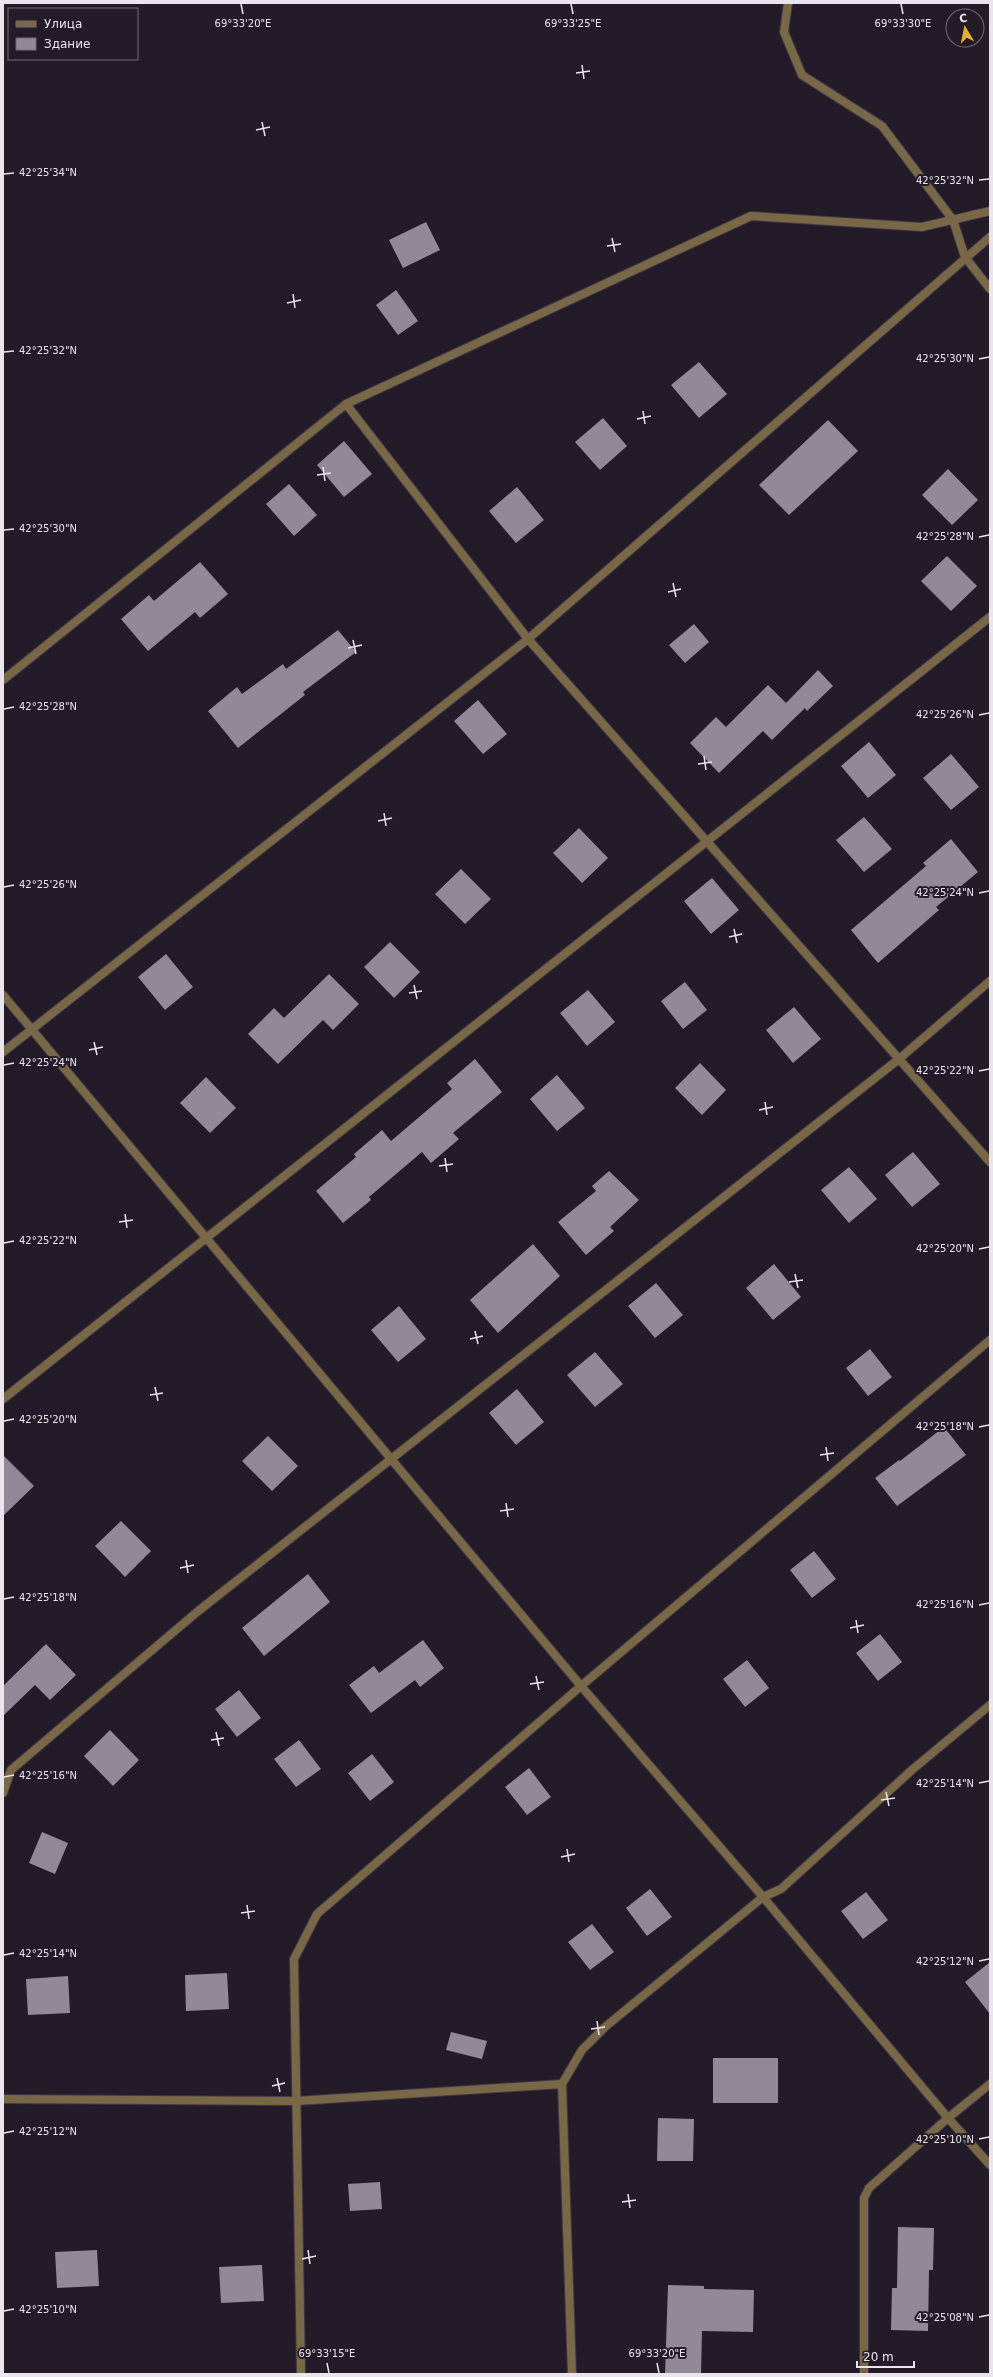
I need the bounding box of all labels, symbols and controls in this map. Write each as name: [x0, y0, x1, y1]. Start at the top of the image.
legend: [8, 8, 138, 60]
north arrow: [945, 8, 985, 48]
text: С: [958, 12, 968, 26]
text: Улица: [44, 17, 82, 31]
text: 69°33'20"E: [215, 18, 271, 29]
text: 69°33'25"E: [545, 18, 601, 29]
text: 69°33'30"E: [875, 18, 931, 29]
text: Здание: [44, 37, 90, 51]
text: 42°25'34"N: [19, 167, 77, 178]
text: 42°25'32"N: [916, 175, 974, 186]
text: 42°25'32"N: [19, 345, 77, 356]
text: 42°25'30"N: [916, 353, 974, 364]
text: 42°25'30"N: [19, 523, 77, 534]
text: 42°25'28"N: [916, 531, 974, 542]
text: 42°25'28"N: [19, 701, 77, 712]
text: 42°25'26"N: [916, 709, 974, 720]
text: 42°25'26"N: [19, 879, 77, 890]
text: 42°25'24"N: [916, 887, 974, 898]
text: 42°25'24"N: [19, 1057, 77, 1068]
text: 42°25'22"N: [916, 1065, 974, 1076]
text: 42°25'22"N: [19, 1235, 77, 1246]
text: 42°25'20"N: [916, 1243, 974, 1254]
text: 42°25'20"N: [19, 1414, 77, 1425]
text: 42°25'18"N: [916, 1421, 974, 1432]
text: 42°25'18"N: [19, 1592, 77, 1603]
text: 42°25'16"N: [916, 1599, 974, 1610]
text: 42°25'16"N: [19, 1770, 77, 1781]
text: 42°25'14"N: [916, 1778, 974, 1789]
text: 42°25'14"N: [19, 1948, 77, 1959]
text: 42°25'12"N: [916, 1956, 974, 1967]
text: 42°25'12"N: [19, 2126, 77, 2137]
text: 42°25'10"N: [916, 2134, 974, 2145]
text: 42°25'10"N: [19, 2304, 77, 2315]
text: 42°25'08"N: [916, 2312, 974, 2323]
scale bar: [857, 2343, 914, 2369]
text: 69°33'15"E: [299, 2348, 355, 2359]
text: 69°33'20"E: [629, 2348, 685, 2359]
text: 20 m: [863, 2350, 894, 2364]

